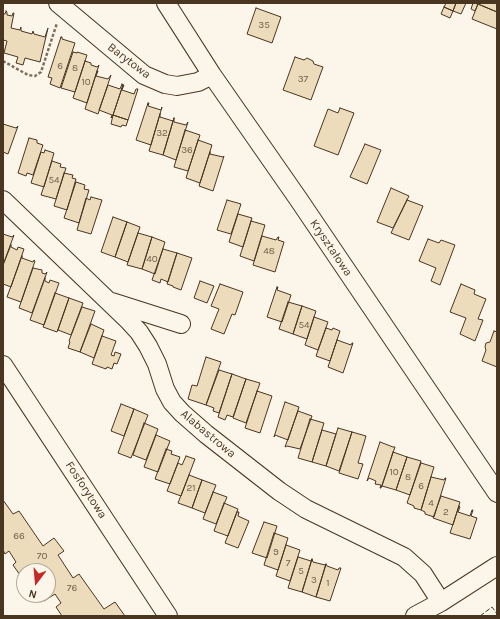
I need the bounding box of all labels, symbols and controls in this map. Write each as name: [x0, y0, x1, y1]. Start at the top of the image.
house number: 35: [258, 19, 270, 31]
street label: Barytowa: [105, 40, 153, 82]
house number: 6: [57, 60, 63, 72]
house number: 8: [72, 62, 78, 74]
house number: 37: [298, 73, 308, 85]
house number: 10: [81, 76, 91, 88]
house number: 32: [156, 127, 168, 139]
house number: 36: [181, 144, 193, 156]
house number: 54: [48, 174, 60, 186]
street label: Kryształowa: [307, 217, 355, 279]
house number: 48: [263, 245, 275, 257]
house number: 40: [146, 253, 158, 265]
house number: 54: [298, 319, 310, 331]
street label: Alabastrowa: [177, 407, 239, 461]
street label: Fosforytowa: [62, 459, 110, 521]
house number: 10: [389, 466, 399, 478]
house number: 8: [405, 471, 411, 483]
house number: 6: [418, 480, 424, 492]
house number: 21: [186, 482, 196, 494]
house number: 4: [428, 497, 434, 509]
house number: 2: [443, 506, 449, 518]
house number: 66: [13, 530, 25, 542]
house number: 9: [273, 546, 279, 558]
house number: 70: [37, 550, 47, 562]
house number: 7: [286, 557, 290, 569]
north arrow: [16, 563, 56, 603]
house number: 5: [298, 565, 304, 577]
house number: 3: [311, 574, 317, 586]
house number: 1: [326, 577, 330, 589]
house number: 76: [67, 582, 77, 594]
text: N: [27, 587, 38, 601]

